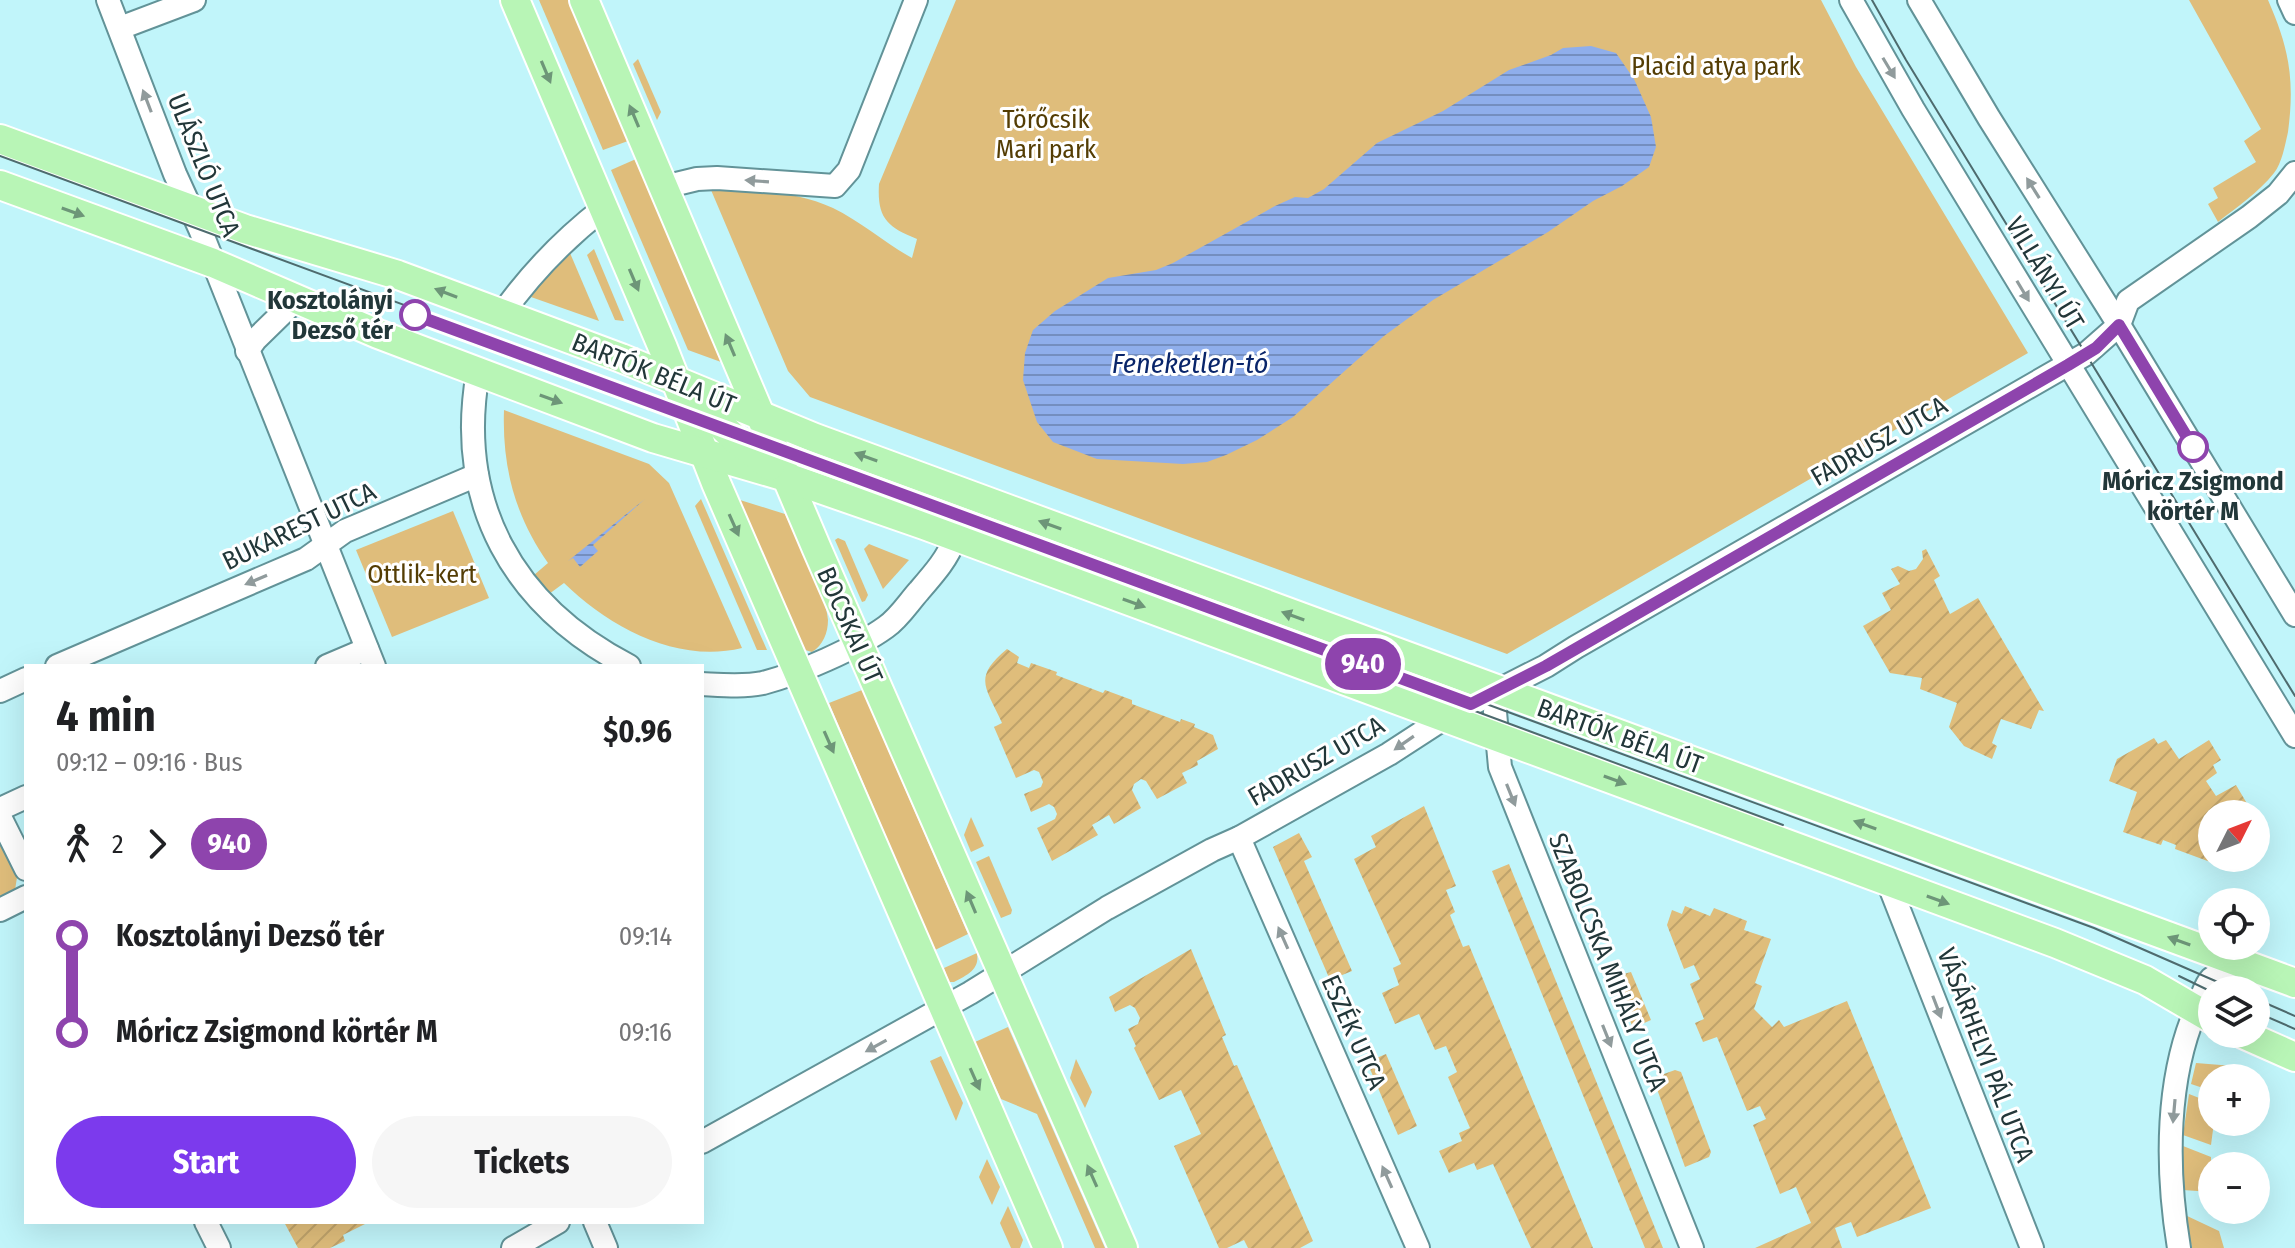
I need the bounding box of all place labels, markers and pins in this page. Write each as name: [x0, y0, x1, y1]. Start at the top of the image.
place label: Kosztolányi Dezső tér: [267, 285, 393, 346]
marker: Kosztolányi Dezső tér: [400, 300, 430, 330]
marker: Móricz Zsigmond körtér M: [2178, 432, 2208, 462]
place label: Móricz Zsigmond körtér M: [2102, 466, 2284, 527]

